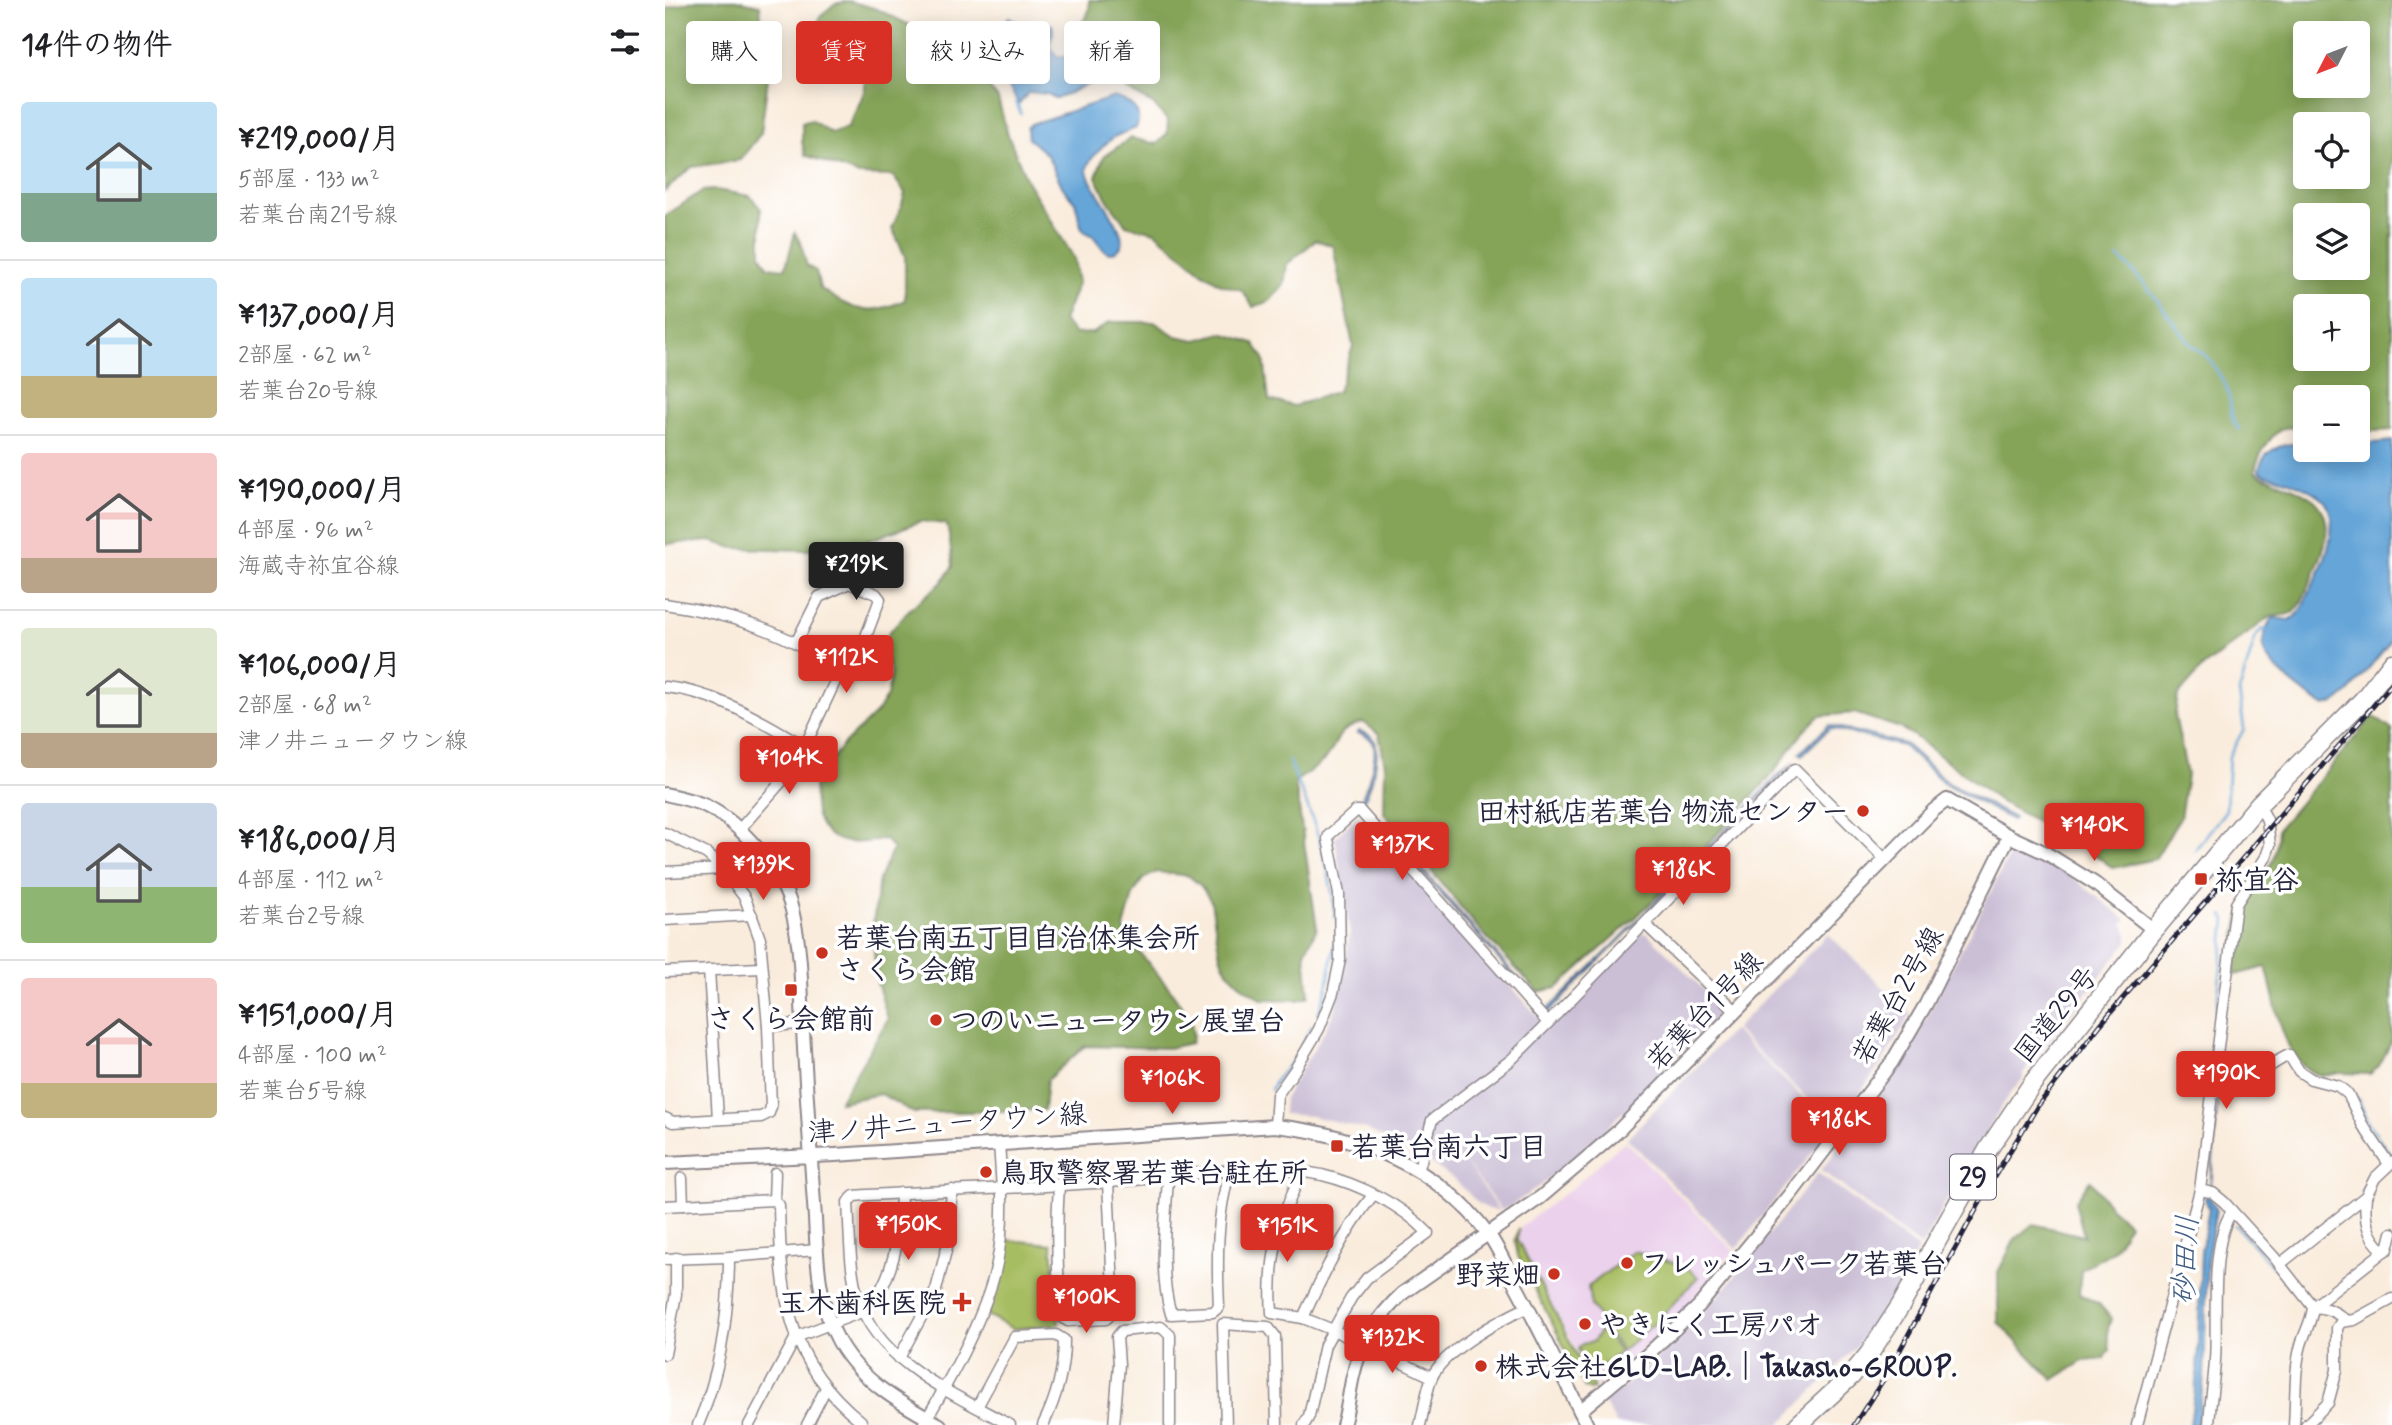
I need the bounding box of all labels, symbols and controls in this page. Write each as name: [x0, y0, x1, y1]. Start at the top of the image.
chip: 購入: [686, 21, 782, 84]
chip: 賃貸: [796, 21, 892, 84]
chip: 絞り込み: [906, 21, 1050, 84]
chip: 新着: [1064, 21, 1160, 84]
north arrow: [2293, 21, 2369, 98]
map controls: [2293, 21, 2370, 462]
icon: filters: [606, 23, 644, 61]
text: 14件の物件: [21, 26, 173, 65]
button: locate: [2293, 112, 2370, 189]
text: ¥219,000/月: [238, 120, 400, 159]
icon: home: [77, 130, 161, 214]
text: 5部屋 · 133 m²: [238, 165, 380, 195]
text: 若葉台南21号線: [238, 201, 397, 231]
button: layers: [2293, 203, 2370, 280]
button: +: [2293, 294, 2370, 371]
text: ¥137,000/月: [238, 296, 400, 335]
icon: home: [77, 306, 161, 390]
text: 2部屋 · 62 m²: [238, 341, 372, 371]
text: 若葉台20号線: [238, 377, 377, 407]
button: −: [2293, 385, 2370, 462]
text: ¥190,000/月: [238, 471, 406, 510]
icon: home: [77, 481, 161, 565]
text: 4部屋 · 96 m²: [238, 516, 374, 546]
pin: ¥219K: [807, 542, 905, 602]
text: ¥219K: [825, 550, 887, 580]
text: 海蔵寺祢宜谷線: [238, 552, 399, 582]
pin: ¥112K: [797, 636, 895, 695]
text: ¥112K: [814, 643, 878, 673]
text: ¥106,000/月: [238, 646, 402, 685]
icon: home: [77, 656, 161, 740]
text: 2部屋 · 68 m²: [238, 691, 372, 721]
text: 津ノ井ニュータウン線: [238, 727, 468, 757]
pin: ¥104K: [740, 736, 838, 796]
text: ¥104K: [756, 744, 822, 774]
place label: 田村紙店若葉台 物流センター: [1477, 795, 1849, 832]
marker: 田村紙店若葉台 物流センター: [1855, 803, 1871, 819]
pin: ¥140K: [2045, 804, 2143, 863]
text: ¥140K: [2060, 811, 2128, 841]
text: ¥186,000/月: [238, 821, 401, 860]
pin: ¥137K: [1353, 822, 1451, 882]
text: ¥137K: [1371, 830, 1433, 860]
icon: home: [77, 831, 161, 915]
pin: ¥139K: [714, 842, 812, 902]
pin: ¥186K: [1634, 848, 1732, 907]
text: ¥139K: [732, 850, 794, 880]
text: ¥186K: [1651, 855, 1715, 885]
place label: 祢宜谷: [2215, 863, 2299, 900]
text: 4部屋 · 112 m²: [238, 866, 384, 896]
marker: 祢宜谷: [2193, 871, 2209, 887]
text: 若葉台2号線: [238, 902, 364, 932]
street label: 若葉台2号線: [1845, 920, 1954, 1072]
place label: 若葉台南五丁目自治体集会所 さくら会館: [836, 921, 1200, 990]
street label: 若葉台1号線: [1640, 944, 1772, 1079]
marker: 若葉台南五丁目自治体集会所 さくら会館: [814, 945, 830, 961]
street label: 国道29号: [2007, 959, 2107, 1072]
marker: さくら会館前: [783, 982, 799, 998]
text: ¥151,000/月: [238, 996, 398, 1035]
place label: さくら会館前: [707, 1002, 875, 1039]
place label: つのいニュータウン展望台: [950, 1004, 1285, 1041]
icon: home: [77, 1006, 161, 1090]
marker: つのいニュータウン展望台: [928, 1012, 944, 1028]
text: 4部屋 · 100 m²: [238, 1041, 387, 1071]
pin: ¥190K: [2177, 1052, 2275, 1111]
pin: ¥106K: [1123, 1056, 1221, 1116]
text: ¥190K: [2192, 1059, 2260, 1089]
text: ¥106K: [1140, 1064, 1204, 1094]
text: 若葉台5号線: [238, 1077, 367, 1107]
street label: 津ノ井ニュータウン線: [806, 1096, 1088, 1153]
pin: ¥186K: [1790, 1098, 1888, 1157]
text: ¥186K: [1807, 1105, 1871, 1135]
place label: 若葉台南六丁目: [1351, 1130, 1547, 1167]
marker: 若葉台南六丁目: [1329, 1138, 1345, 1154]
road number: 29: [1950, 1154, 1996, 1200]
place label: 鳥取警察署若葉台駐在所: [1000, 1156, 1308, 1193]
marker: 鳥取警察署若葉台駐在所: [978, 1164, 994, 1180]
pin: ¥150K: [859, 1202, 957, 1262]
pin: ¥151K: [1238, 1204, 1336, 1264]
text: ¥150K: [875, 1210, 941, 1240]
text: ¥151K: [1257, 1212, 1317, 1242]
water label: 砂田川: [2165, 1214, 2208, 1306]
place label: フレッシュパーク若葉台: [1641, 1247, 1947, 1284]
marker: フレッシュパーク若葉台: [1619, 1255, 1635, 1271]
place label: 野菜畑: [1456, 1258, 1540, 1295]
marker: 野菜畑: [1546, 1266, 1562, 1282]
pin: ¥100K: [1037, 1276, 1135, 1335]
text: ¥100K: [1053, 1283, 1119, 1313]
place label: 玉木歯科医院: [778, 1286, 946, 1323]
marker: 玉木歯科医院: [952, 1292, 972, 1312]
place label: やきにく工房パオ: [1599, 1308, 1823, 1345]
pin: ¥132K: [1343, 1316, 1441, 1375]
marker: やきにく工房パオ: [1577, 1316, 1593, 1332]
text: ¥132K: [1360, 1323, 1424, 1353]
place label: 株式会社GLD-LAB.｜Takasho-GROUP.: [1495, 1350, 1957, 1387]
marker: 株式会社GLD-LAB.｜Takasho-GROUP.: [1473, 1358, 1489, 1374]

